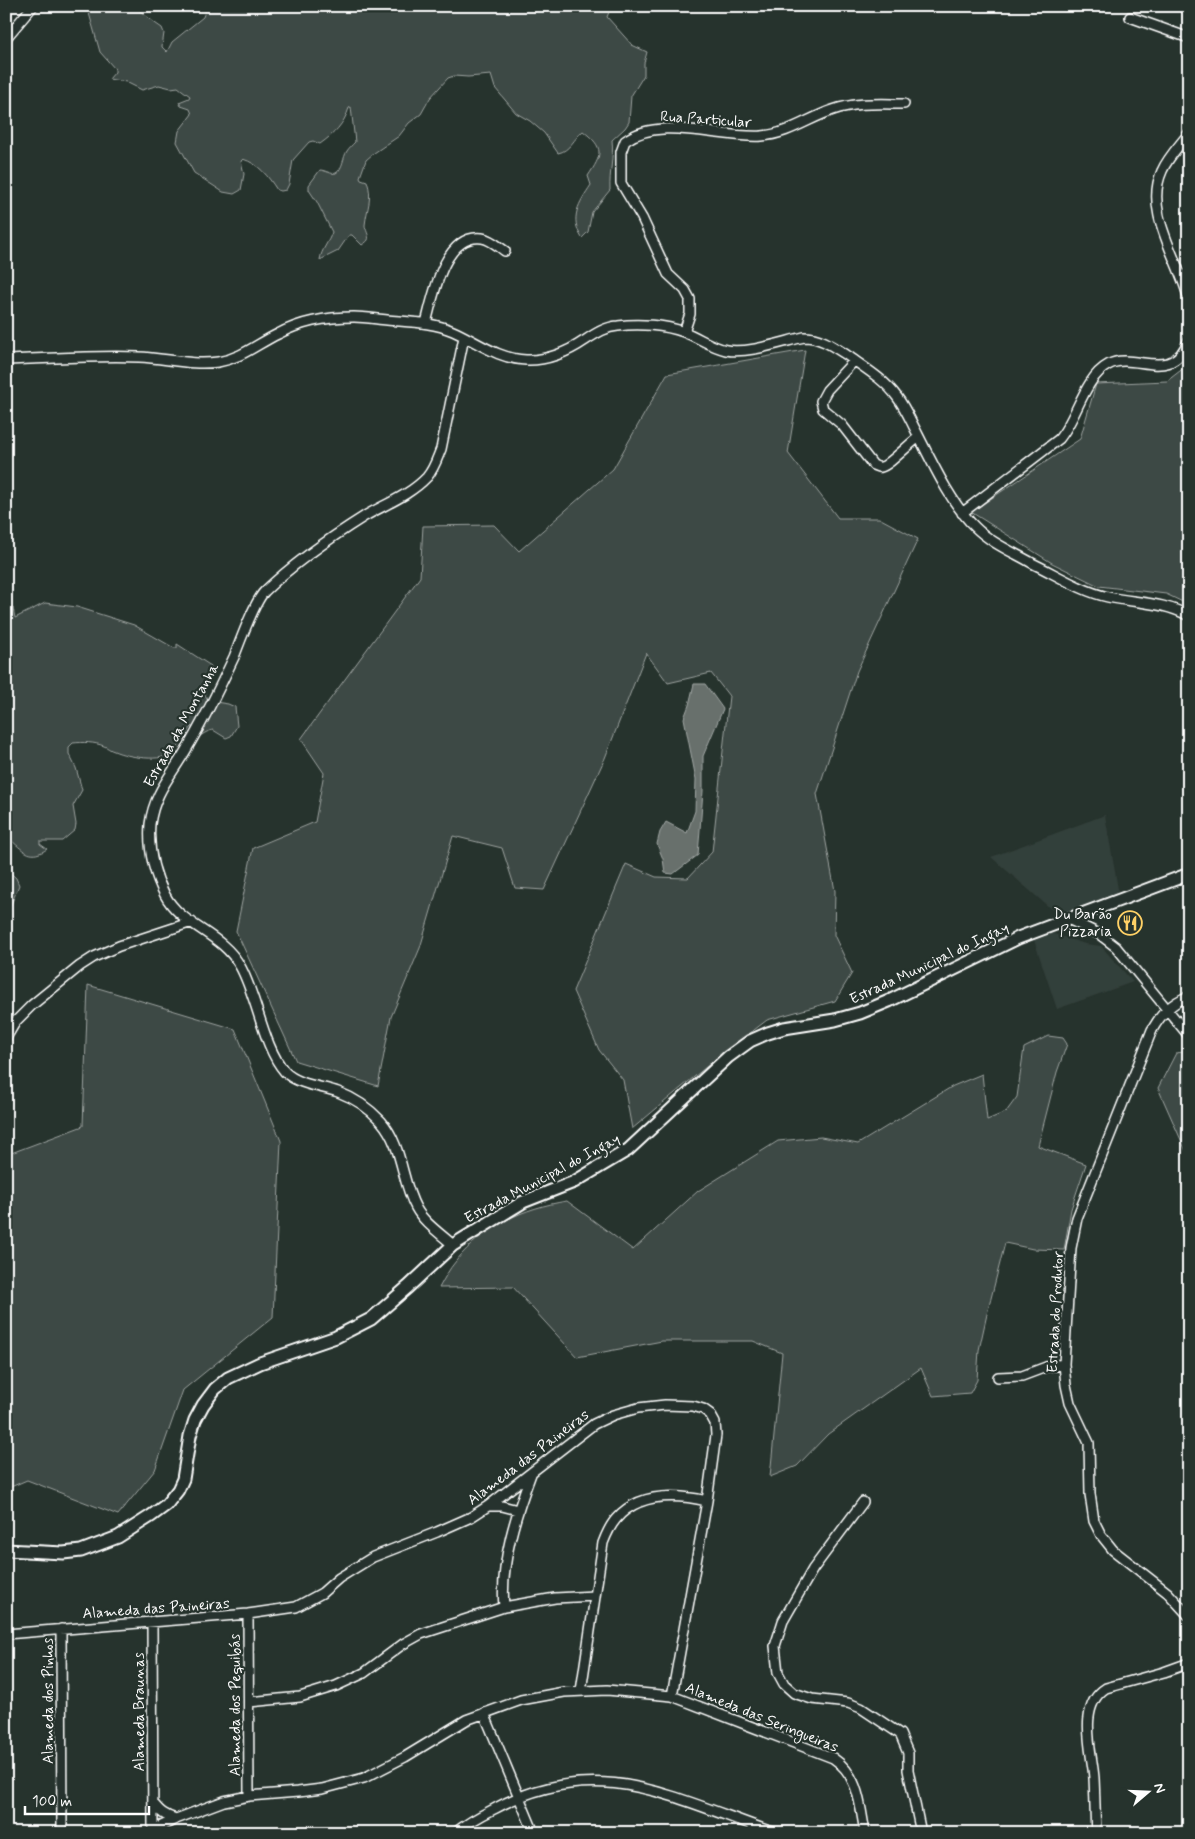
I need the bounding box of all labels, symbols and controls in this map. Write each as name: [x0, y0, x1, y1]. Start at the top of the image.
street label: Rua Particular: [660, 107, 752, 133]
street label: Estrada da Montanha: [139, 659, 225, 791]
place label: Du Barão Pizzaria: [1053, 905, 1112, 942]
restaurant icon: Du Barão Pizzaria: [1117, 910, 1143, 936]
street label: Estrada Municipal do Ingay: [847, 918, 1013, 1011]
street label: Estrada Municipal do Ingay: [461, 1129, 624, 1229]
street label: Estrada do Produtor: [1043, 1250, 1069, 1374]
street label: Alameda das Paineiras: [464, 1405, 594, 1510]
street label: Alameda das Paineiras: [82, 1594, 231, 1624]
street label: Alameda dos Pequibás: [226, 1633, 246, 1776]
street label: Alameda dos Pinhos: [39, 1638, 59, 1764]
street label: Alameda Braunas: [130, 1652, 150, 1772]
street label: Alameda das Seringueiras: [682, 1678, 841, 1759]
north arrow: [1122, 1766, 1172, 1816]
text: N: [1149, 1781, 1169, 1795]
scale bar: [25, 1784, 149, 1816]
text: 100 m: [32, 1792, 72, 1812]

